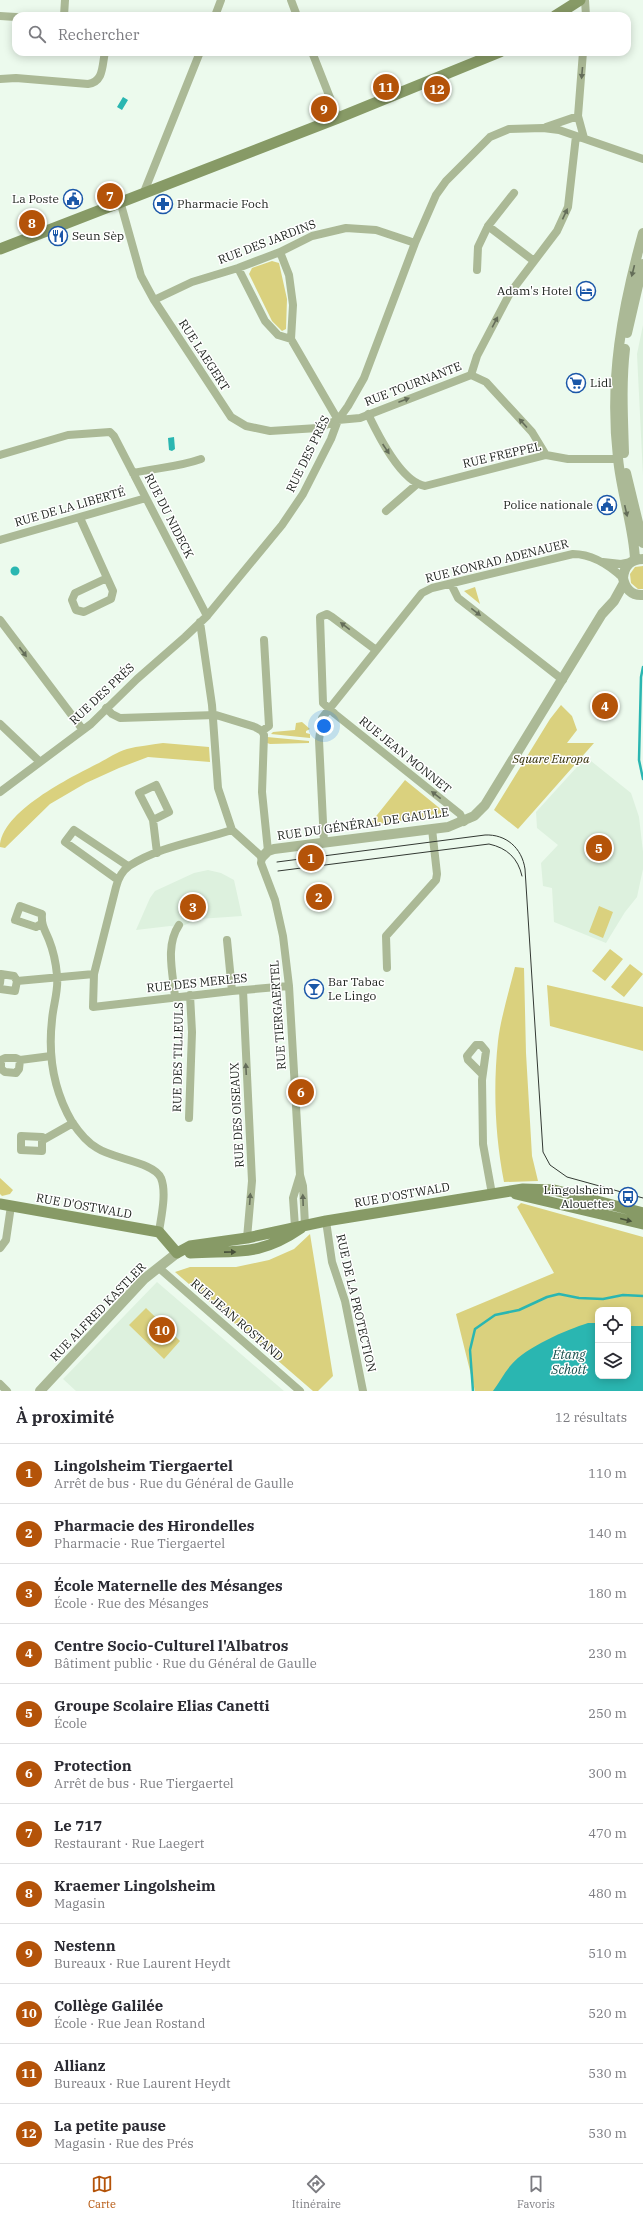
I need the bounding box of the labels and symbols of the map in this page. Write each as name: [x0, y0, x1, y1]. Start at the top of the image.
one-way arrow: [578, 67, 585, 79]
pin: 11: [373, 72, 399, 102]
pin: 12: [424, 74, 450, 104]
pin: 9: [311, 94, 337, 124]
pin: 7: [97, 181, 123, 211]
public building icon: La Poste: [62, 188, 84, 210]
place label: La Poste: [12, 191, 59, 206]
pharmacy icon: Pharmacie Foch: [152, 193, 174, 215]
place label: Pharmacie Foch: [177, 196, 269, 211]
pin: 8: [19, 208, 45, 238]
one-way arrow: [562, 208, 568, 219]
street label: RUE DES JARDINS: [216, 216, 318, 267]
restaurant icon: Seun Sèp: [47, 225, 69, 247]
place label: Seun Sèp: [72, 228, 124, 243]
one-way arrow: [629, 265, 635, 277]
hotel icon: Adam's Hotel: [575, 280, 597, 302]
place label: Adam's Hotel: [497, 283, 572, 298]
street label: RUE LAEGERT: [176, 316, 233, 393]
one-way arrow: [492, 316, 498, 328]
street label: RUE TOURNANTE: [362, 358, 463, 409]
supermarket icon: Lidl: [565, 372, 587, 394]
place label: Lidl: [590, 375, 612, 390]
one-way arrow: [398, 397, 410, 403]
street label: RUE DES PRÉS: [282, 413, 333, 495]
one-way arrow: [519, 418, 528, 428]
street label: RUE FREPPEL: [461, 438, 543, 471]
one-way arrow: [382, 444, 390, 454]
street label: RUE DU NIDECK: [142, 471, 198, 561]
street label: RUE DE LA LIBERTÉ: [13, 483, 127, 530]
public building icon: Police nationale: [596, 494, 618, 516]
place label: Police nationale: [503, 497, 593, 512]
one-way arrow: [623, 505, 629, 517]
street label: RUE KONRAD ADENAUER: [424, 535, 570, 586]
one-way arrow: [470, 608, 481, 617]
one-way arrow: [339, 622, 350, 630]
one-way arrow: [19, 646, 28, 657]
street label: RUE DES PRÉS: [66, 660, 137, 728]
pin: 4: [592, 691, 618, 721]
street label: RUE JEAN MONNET: [356, 713, 454, 796]
your location: [314, 716, 334, 736]
park label: Square Europa: [511, 751, 590, 766]
one-way arrow: [431, 791, 442, 800]
street label: RUE DU GÉNÉRAL DE GAULLE: [276, 804, 450, 843]
pin: 5: [586, 833, 612, 863]
pin: 1: [298, 843, 324, 873]
pin: 2: [306, 882, 332, 912]
pin: 3: [180, 892, 206, 922]
street label: RUE TIERGAERTEL: [266, 960, 289, 1070]
street label: RUE DES MERLES: [146, 970, 248, 995]
place label: Bar Tabac Le Lingo: [328, 974, 385, 1003]
bar icon: Bar Tabac Le Lingo: [303, 978, 325, 1000]
street label: RUE DES TILLEULS: [169, 1002, 186, 1112]
street label: RUE DES OISEAUX: [226, 1062, 247, 1168]
one-way arrow: [243, 1063, 250, 1075]
pin: 6: [288, 1077, 314, 1107]
street label: RUE D'OSTWALD: [353, 1179, 451, 1210]
place label: Lingolsheim Alouettes: [544, 1182, 615, 1211]
bus stop icon: Lingolsheim Alouettes: [617, 1186, 639, 1208]
street label: RUE D'OSTWALD: [35, 1190, 133, 1221]
one-way arrow: [247, 1193, 254, 1205]
one-way arrow: [300, 1193, 306, 1206]
one-way arrow: [620, 1217, 632, 1223]
street label: RUE DE LA PROTECTION: [333, 1232, 380, 1374]
one-way arrow: [224, 1249, 237, 1255]
street label: RUE ALFRED KASTLER: [47, 1259, 149, 1364]
street label: RUE JEAN ROSTAND: [188, 1275, 287, 1364]
pin: 10: [149, 1315, 175, 1345]
water label: Étang Schott: [550, 1346, 587, 1378]

